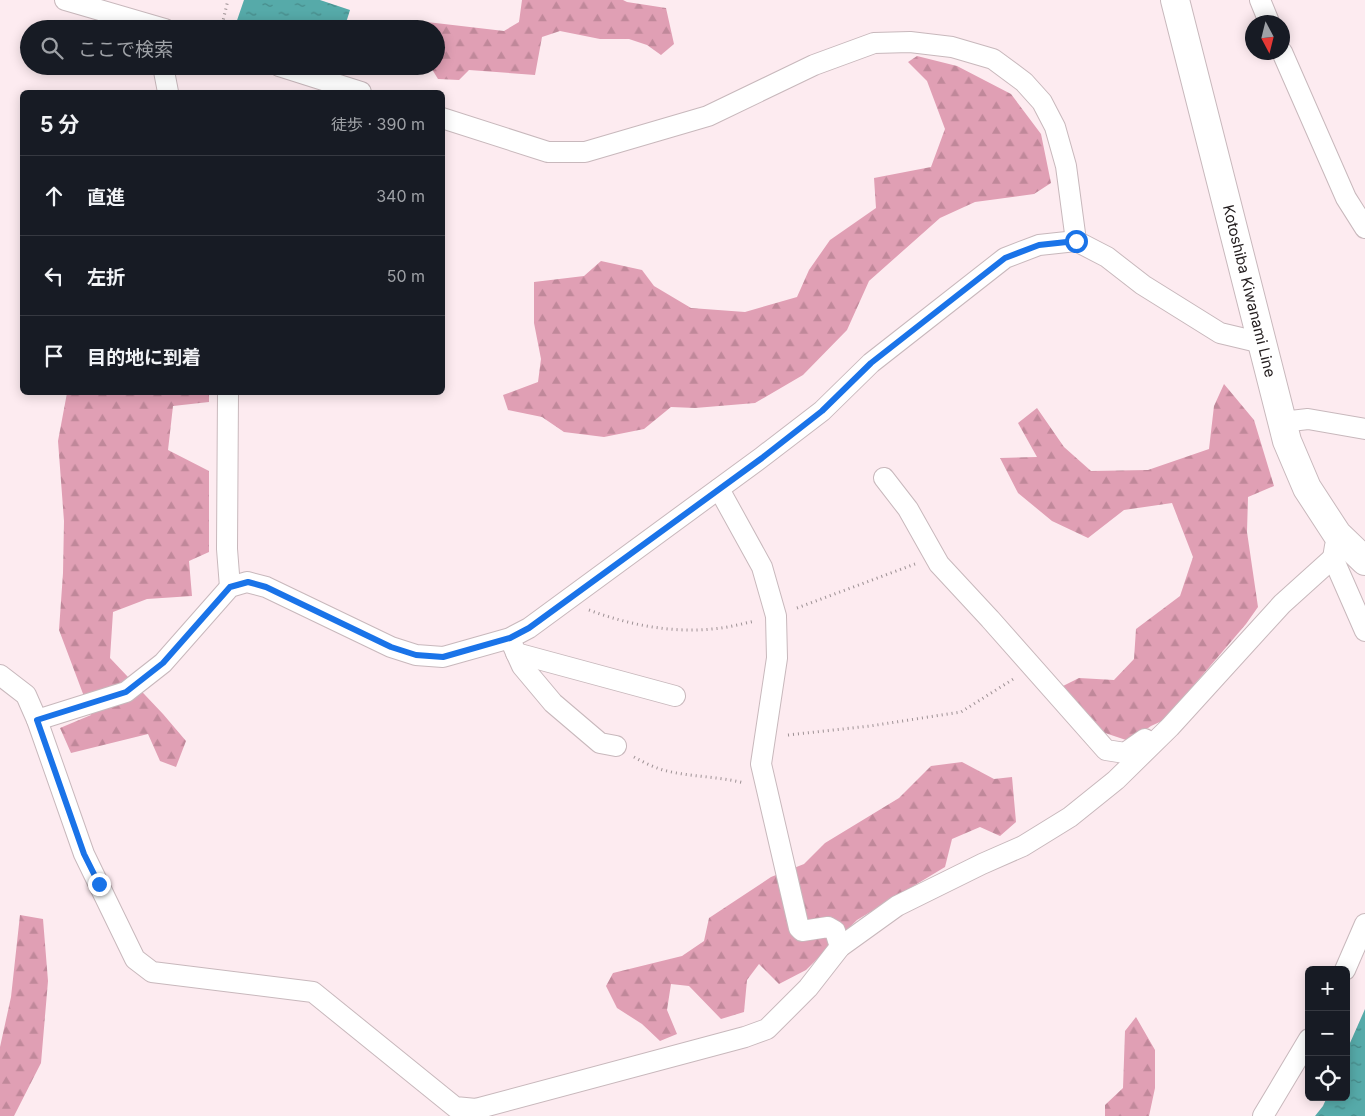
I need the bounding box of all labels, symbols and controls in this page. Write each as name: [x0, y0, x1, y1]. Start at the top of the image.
north arrow: [1245, 15, 1290, 60]
search box: [20, 20, 445, 75]
icon: search: [38, 34, 66, 62]
text: ここで検索: [78, 38, 173, 61]
text: 5 分: [40, 112, 79, 137]
text: 徒歩 · 390 m: [331, 114, 425, 134]
icon: ahead: [40, 182, 68, 210]
text: 直進: [87, 186, 125, 209]
text: 340 m: [376, 186, 425, 206]
street label: Kotoshiba Kiwanami Line: [1219, 203, 1280, 379]
route start: [1065, 230, 1088, 253]
icon: left: [40, 262, 68, 290]
text: 左折: [87, 266, 125, 289]
text: 50 m: [387, 266, 425, 286]
icon: arrive: [40, 342, 68, 370]
text: 目的地に到着: [87, 346, 201, 369]
route end: [88, 873, 111, 896]
map controls: [1305, 966, 1350, 1101]
button: +: [1305, 966, 1350, 1011]
button: −: [1305, 1011, 1350, 1056]
button: locate: [1305, 1056, 1350, 1101]

